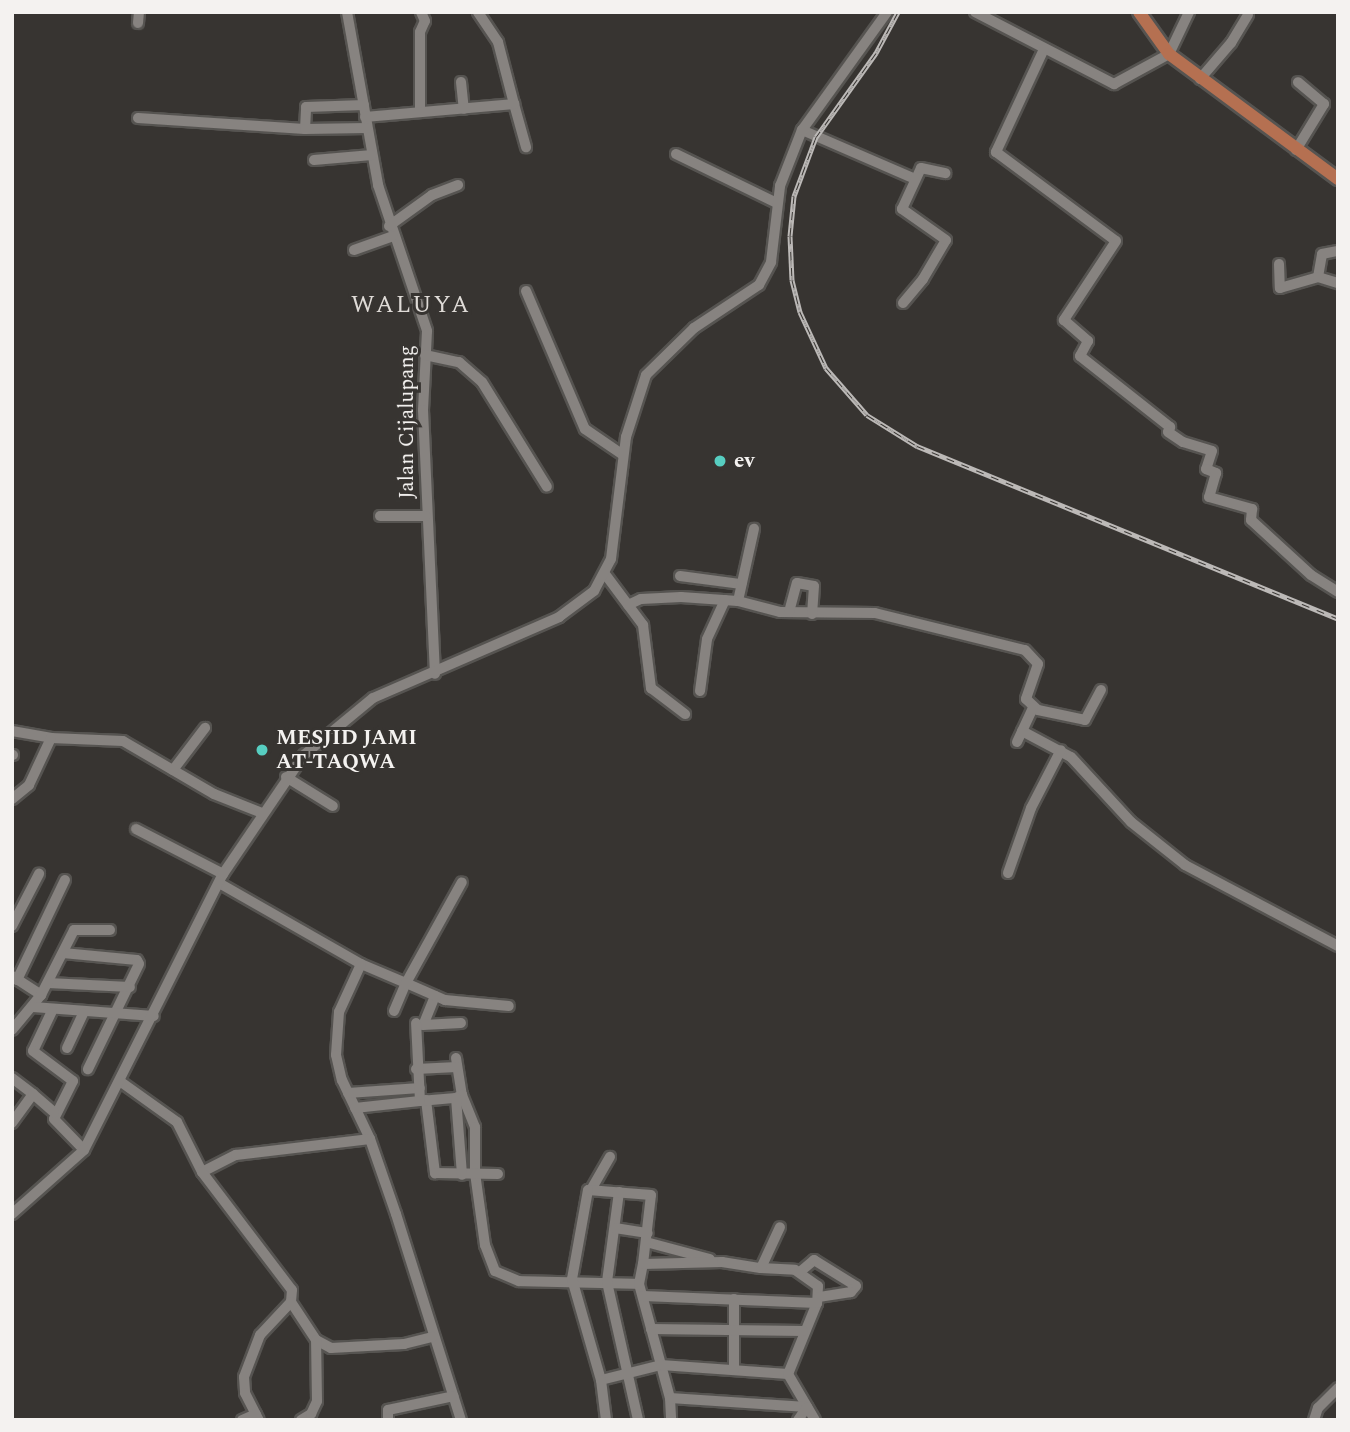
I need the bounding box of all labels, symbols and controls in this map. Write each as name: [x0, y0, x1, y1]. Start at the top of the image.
district label: WALUYA: [352, 292, 470, 320]
street label: Jalan Cijalupang: [394, 345, 420, 499]
place label: ev: [734, 448, 755, 474]
marker: ev: [712, 453, 728, 469]
place label: MESJID JAMI AT-TAQWA: [276, 725, 417, 775]
marker: MESJID JAMI AT-TAQWA: [254, 742, 270, 758]

